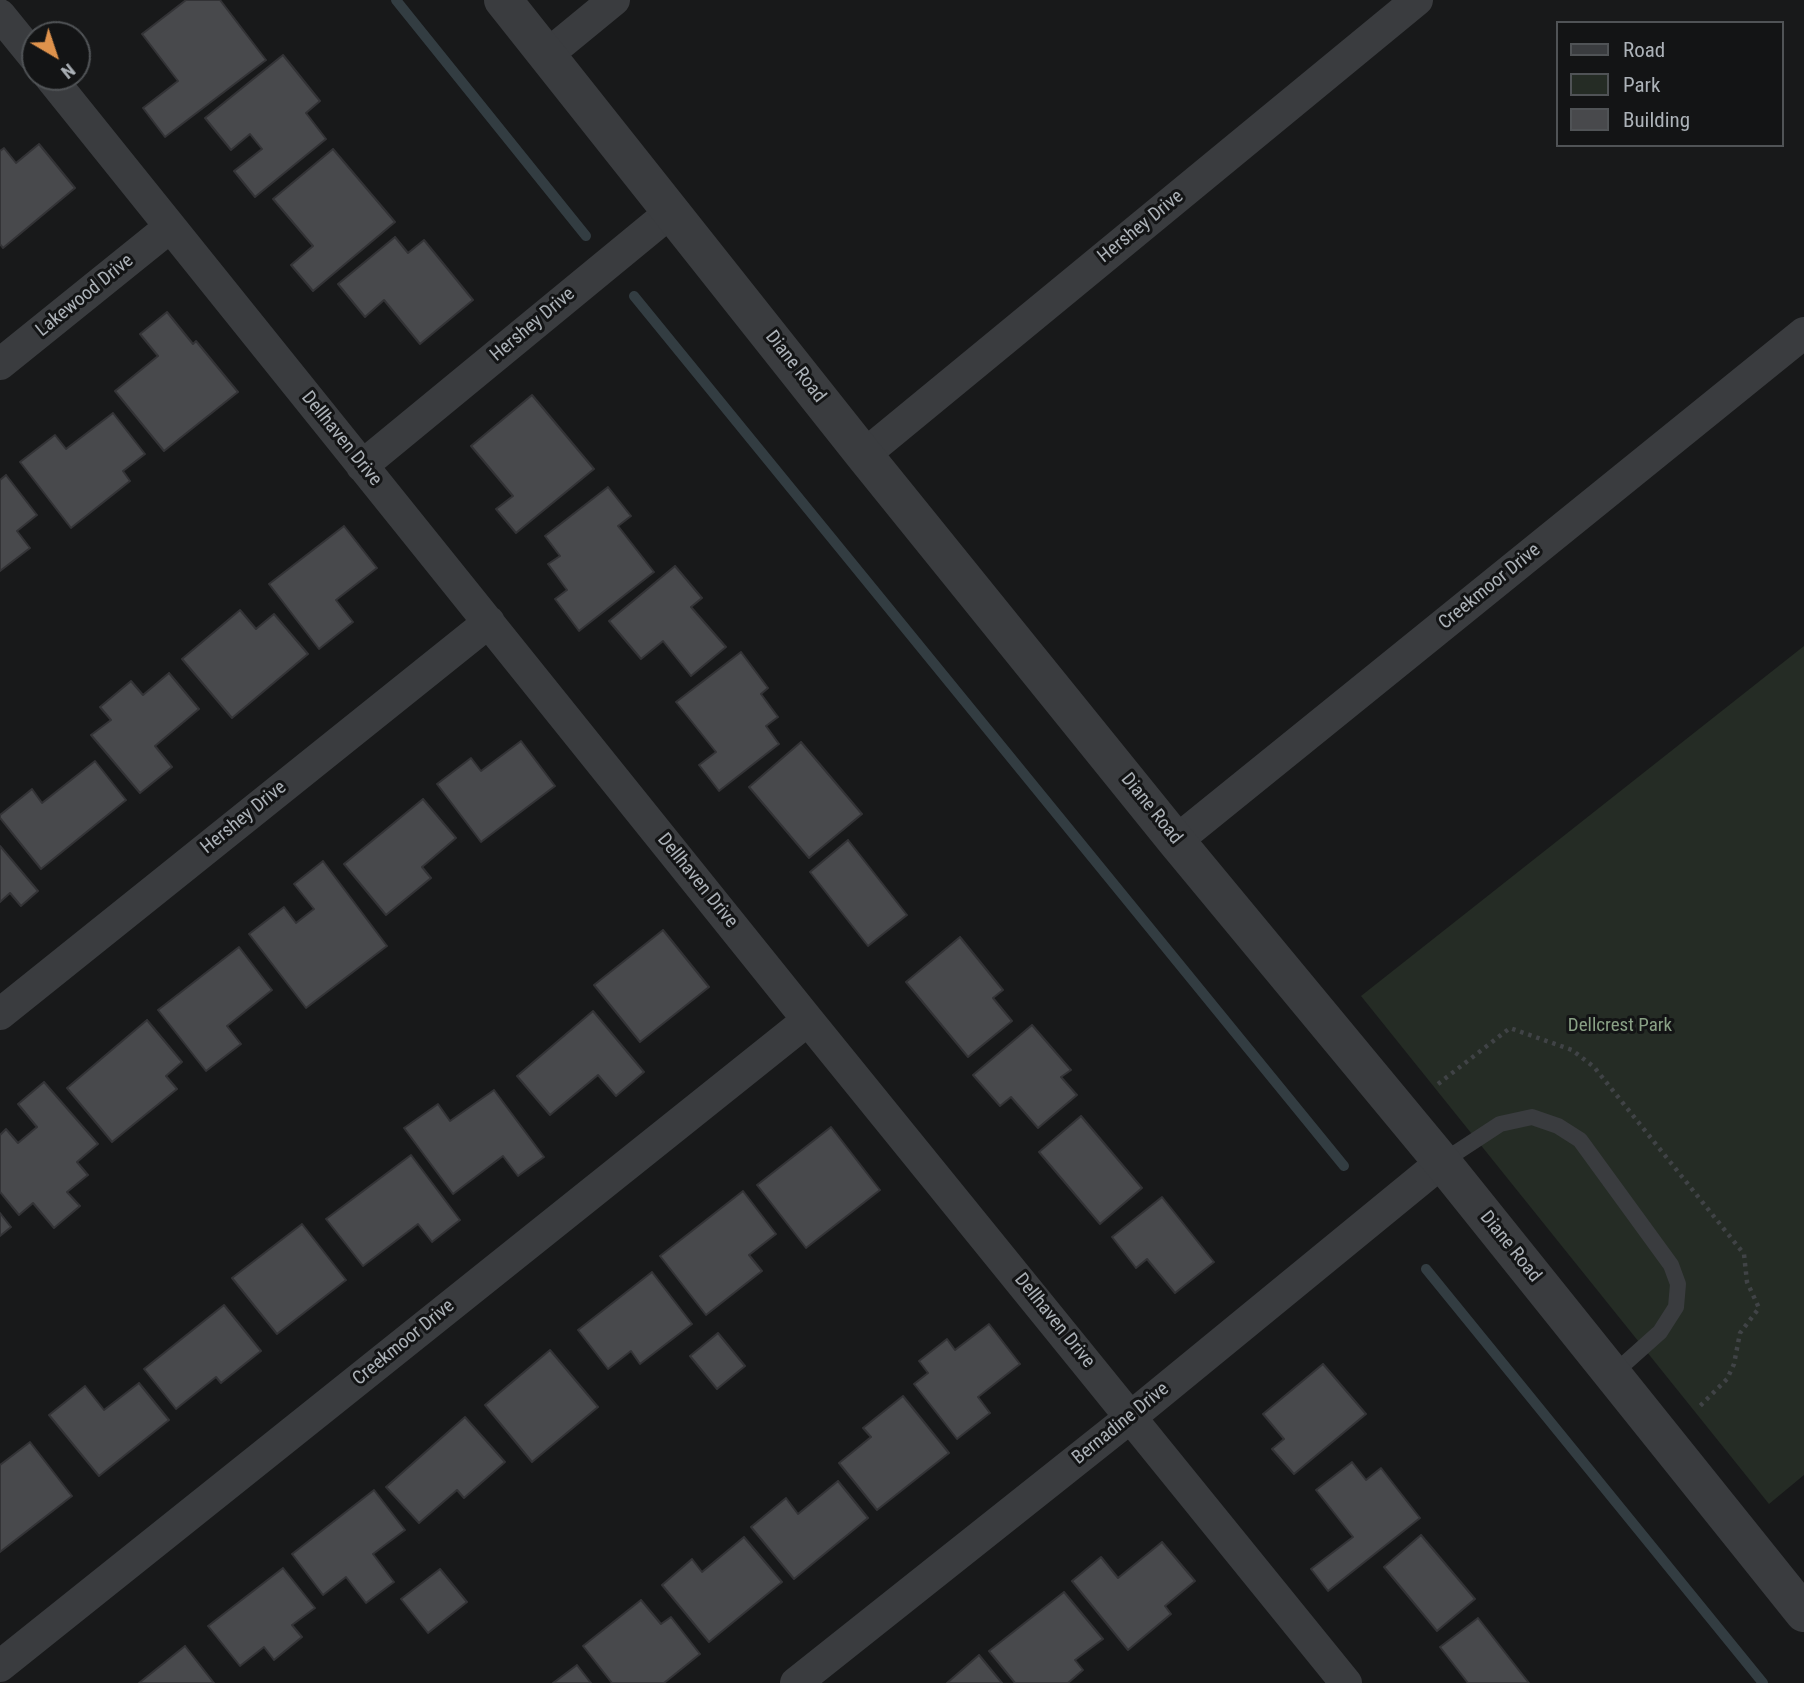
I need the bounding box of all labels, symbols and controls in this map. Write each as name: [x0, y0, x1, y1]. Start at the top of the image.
north arrow: [21, 21, 91, 91]
legend: [1556, 21, 1783, 147]
text: Road: [1623, 38, 1665, 62]
text: N: [57, 59, 80, 84]
text: Park: [1623, 73, 1660, 97]
text: Building: [1623, 108, 1690, 132]
street label: Hershey Drive: [1094, 186, 1188, 268]
street label: Lakewood Drive: [32, 250, 138, 342]
street label: Hershey Drive: [486, 283, 580, 367]
street label: Diane Road: [760, 327, 830, 407]
street label: Dellhaven Drive: [296, 387, 386, 491]
street label: Creekmoor Drive: [1435, 539, 1545, 635]
street label: Diane Road: [1115, 769, 1187, 849]
street label: Hershey Drive: [197, 777, 291, 859]
street label: Dellhaven Drive: [652, 829, 742, 933]
park label: Dellcrest Park: [1568, 1015, 1672, 1037]
street label: Diane Road: [1474, 1207, 1546, 1287]
street label: Dellhaven Drive: [1009, 1269, 1099, 1373]
street label: Creekmoor Drive: [349, 1295, 459, 1391]
street label: Bernadine Drive: [1068, 1378, 1174, 1470]

